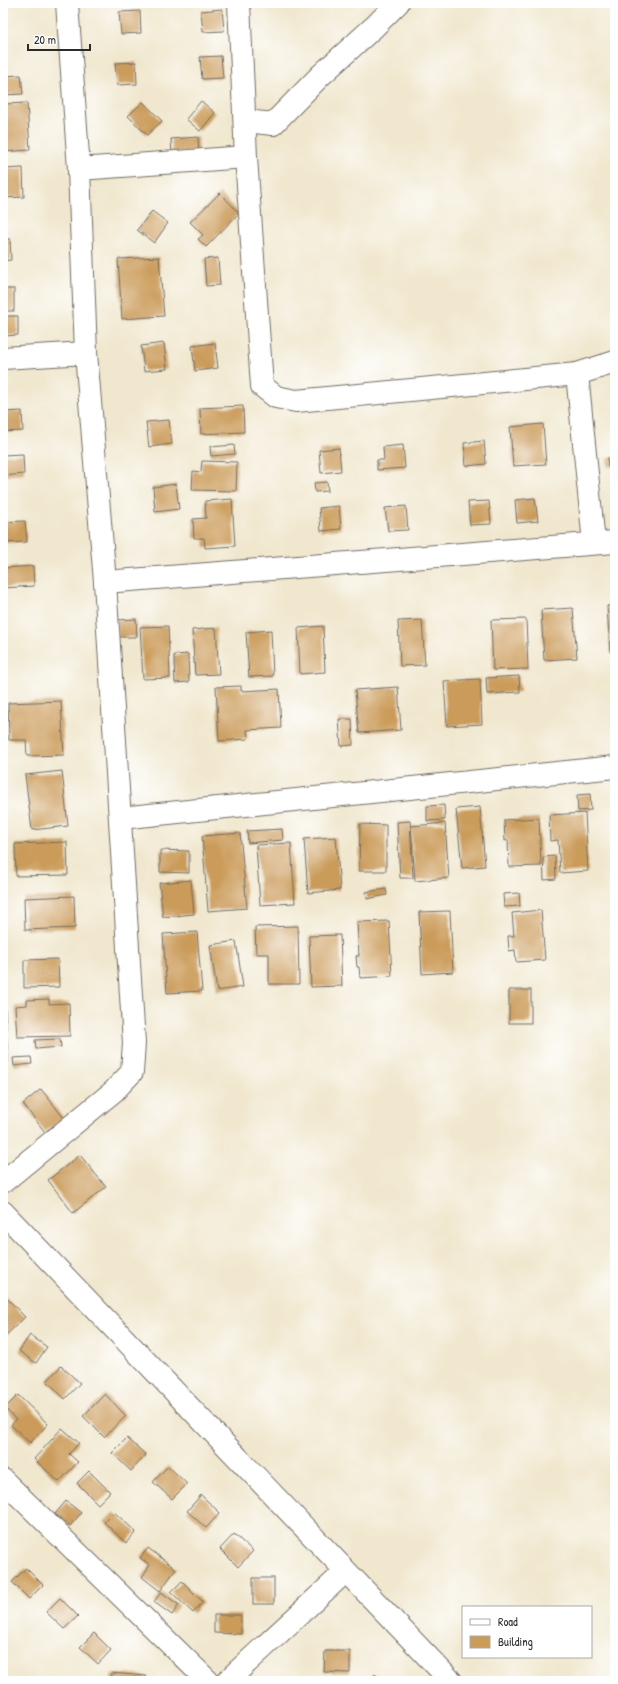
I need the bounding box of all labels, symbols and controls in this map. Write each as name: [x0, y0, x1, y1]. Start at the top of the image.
scale bar: [28, 26, 90, 52]
text: 20 m: [34, 31, 56, 48]
legend: [462, 1606, 592, 1658]
text: Road: [498, 1613, 518, 1630]
text: Building: [498, 1633, 533, 1650]

